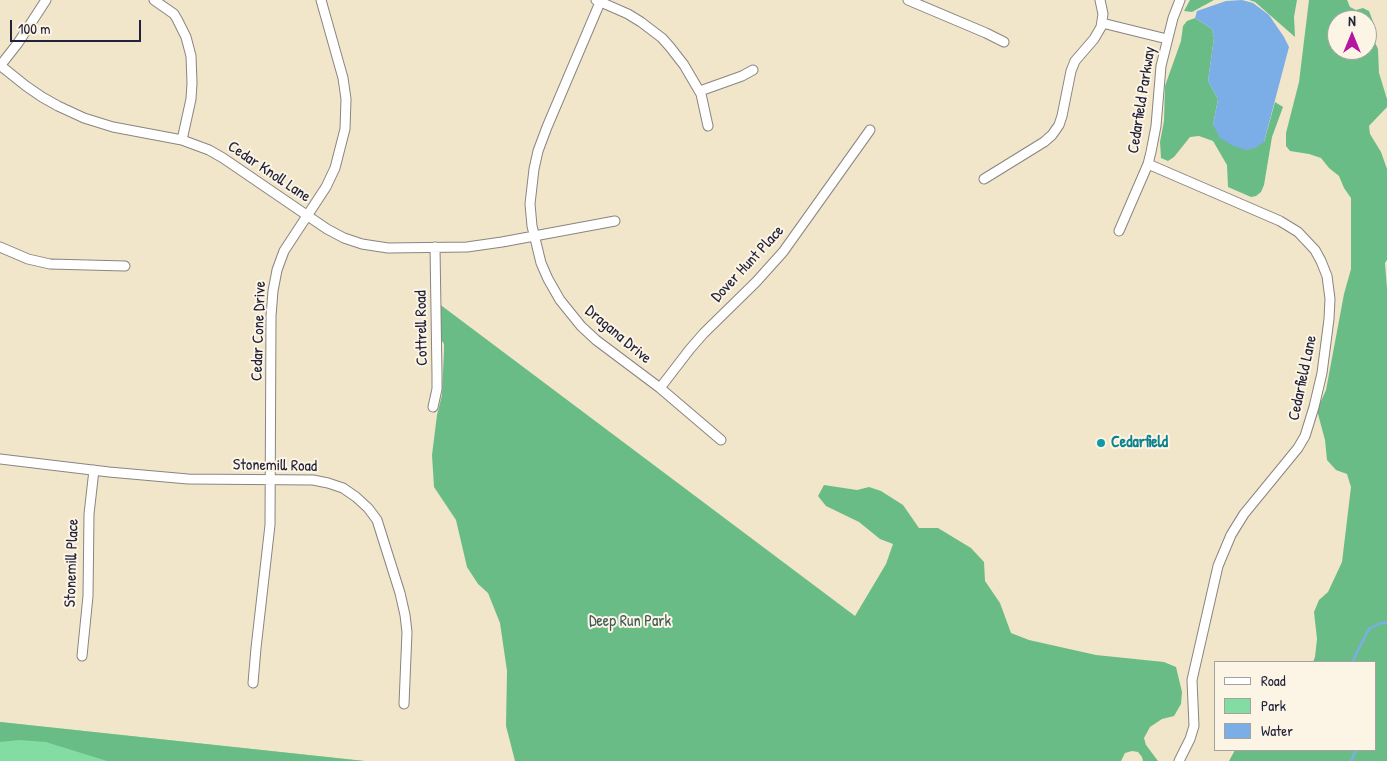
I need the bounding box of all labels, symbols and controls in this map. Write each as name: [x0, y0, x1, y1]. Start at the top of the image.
scale bar: [12, 10, 144, 42]
north arrow: [1327, 10, 1377, 60]
text: N: [1348, 11, 1356, 30]
text: 100 m: [18, 18, 51, 39]
street label: Cedarfield Parkway: [1124, 45, 1160, 155]
street label: Cedar Knoll Lane: [224, 137, 314, 207]
street label: Dover Hunt Place: [708, 222, 788, 306]
street label: Cedar Cone Drive: [248, 281, 270, 381]
street label: Cottrell Road: [412, 290, 432, 366]
street label: Dragana Drive: [581, 302, 655, 368]
street label: Cedarfield Lane: [1285, 334, 1321, 422]
place label: Cedarfield: [1111, 433, 1168, 453]
marker: Cedarfield: [1095, 437, 1107, 449]
street label: Stonemill Road: [233, 456, 317, 476]
street label: Stonemill Place: [61, 518, 83, 608]
park label: Deep Run Park: [589, 612, 671, 632]
legend: [1214, 661, 1377, 751]
text: Road: [1261, 670, 1286, 691]
text: Park: [1261, 695, 1286, 716]
text: Water: [1261, 720, 1293, 741]

